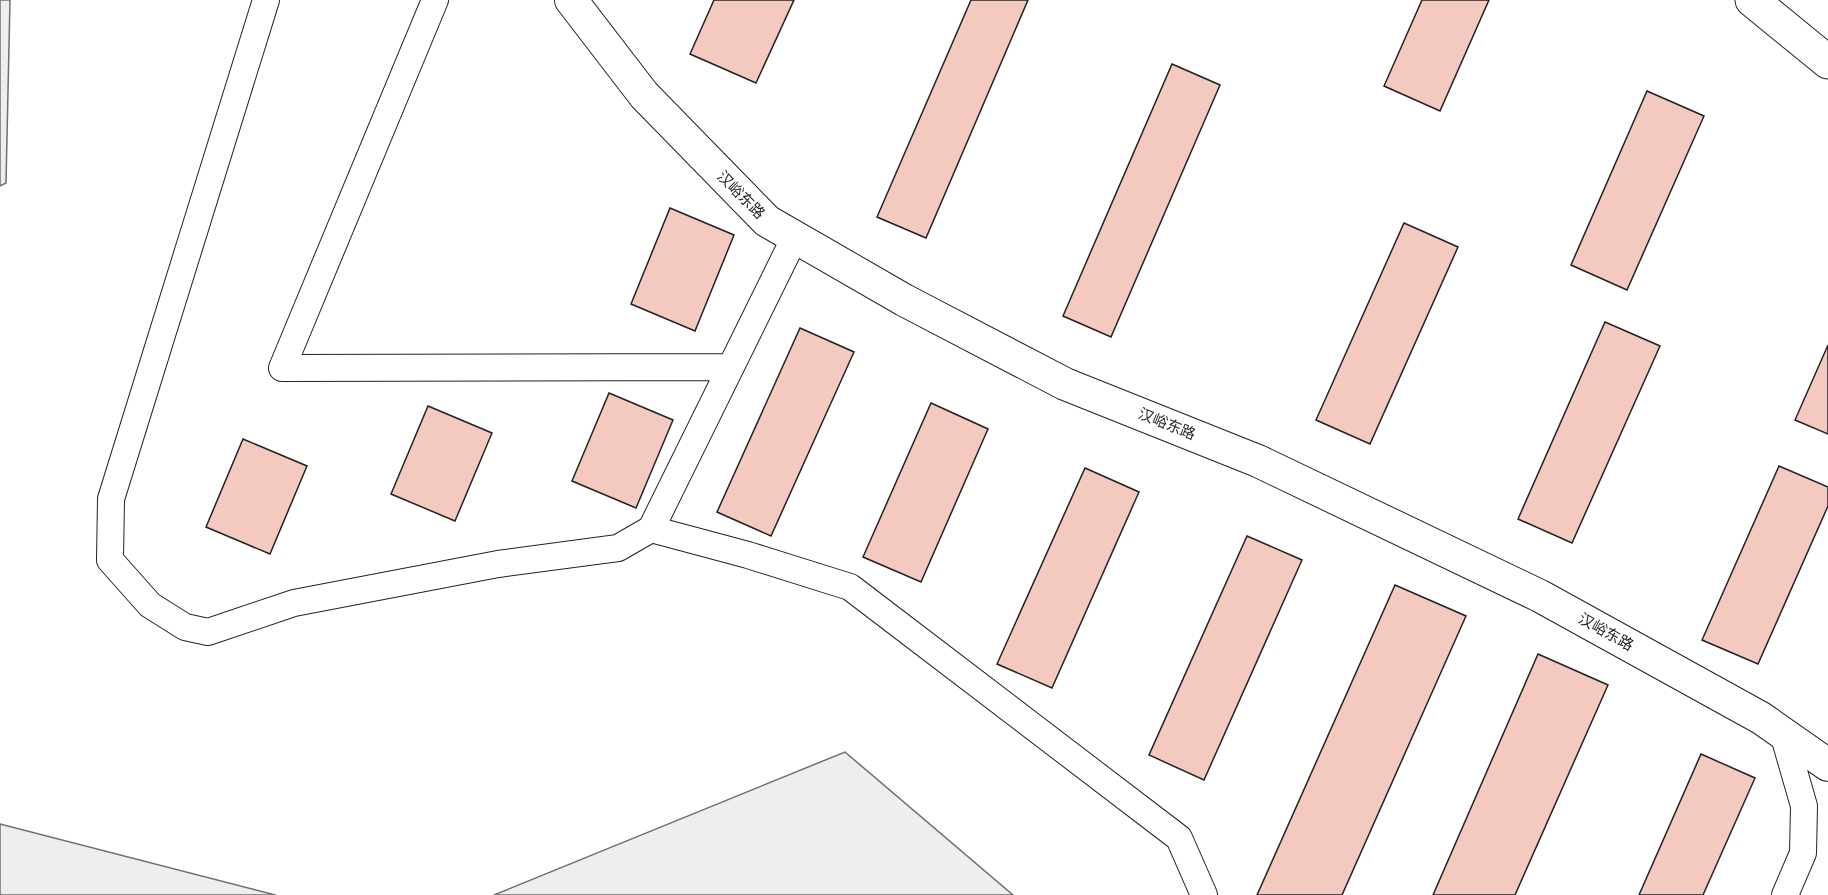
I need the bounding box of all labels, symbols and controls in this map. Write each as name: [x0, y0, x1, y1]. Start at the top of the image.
street label: 汉峪东路: [713, 167, 769, 223]
street label: 汉峪东路: [1136, 404, 1198, 444]
street label: 汉峪东路: [1575, 610, 1637, 654]

